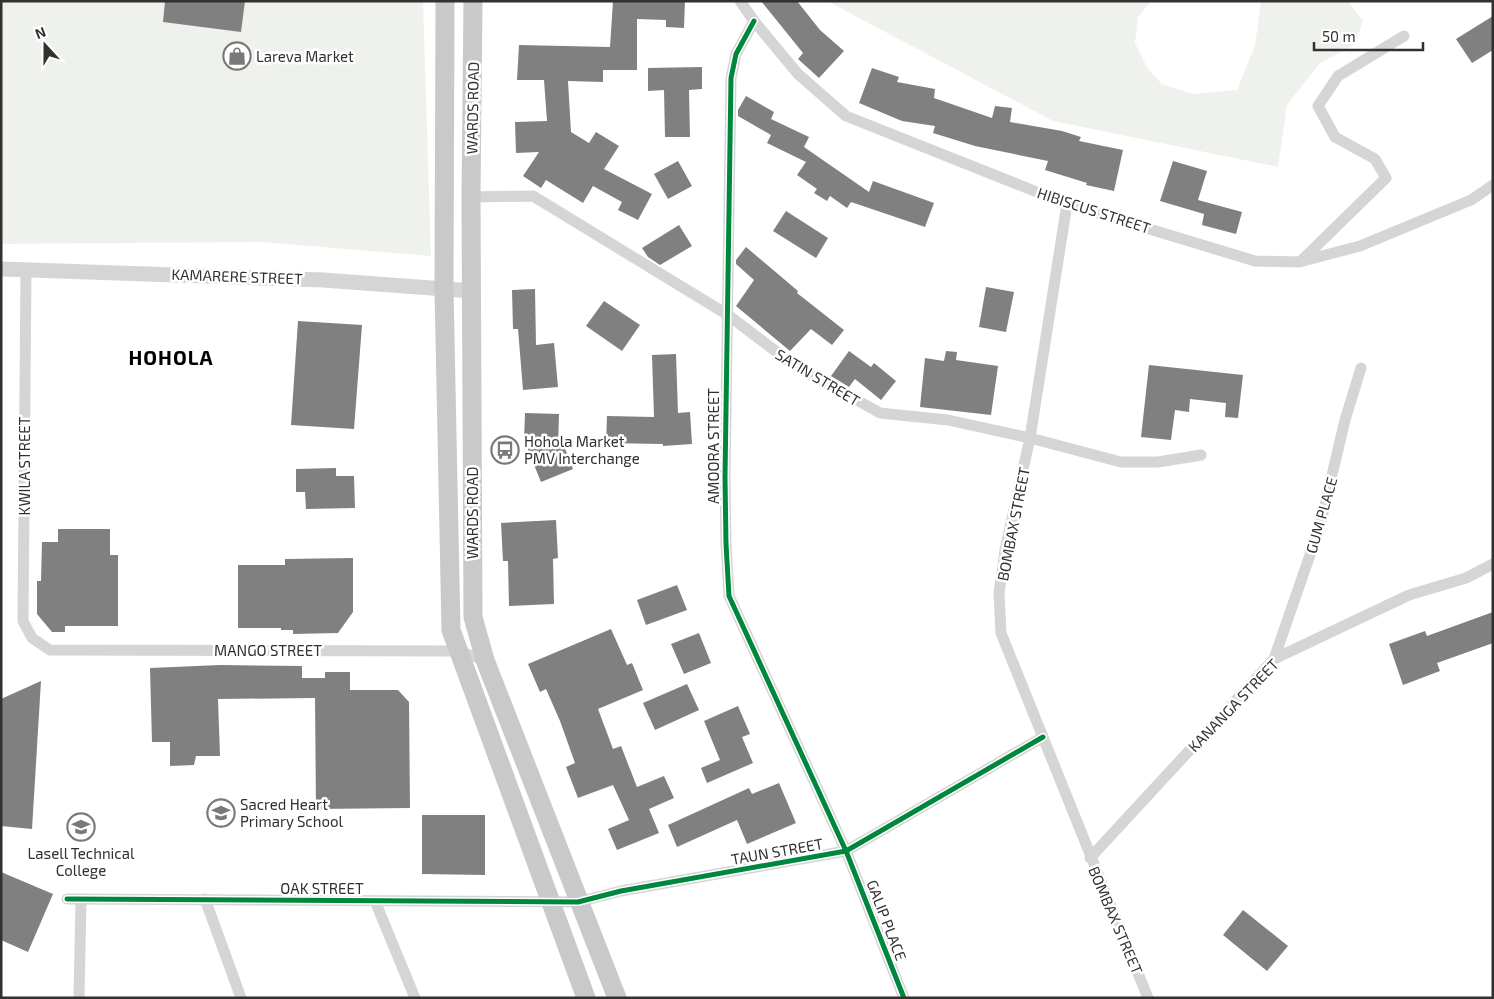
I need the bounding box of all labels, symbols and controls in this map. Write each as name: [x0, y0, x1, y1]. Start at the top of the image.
north arrow: [20, 20, 70, 70]
scale bar: [1314, 20, 1423, 52]
text: N: [32, 23, 48, 42]
text: 50 m: [1322, 27, 1356, 45]
shop icon: Lareva Market: [222, 41, 252, 71]
place label: Lareva Market: [256, 47, 354, 65]
street label: WARDS ROAD: [462, 61, 482, 155]
street label: HIBISCUS STREET: [1035, 183, 1153, 237]
street label: KAMARERE STREET: [171, 265, 303, 287]
district label: HOHOLA: [129, 345, 213, 369]
street label: SATIN STREET: [773, 345, 864, 409]
street label: AMOORA STREET: [704, 388, 722, 504]
street label: KWILA STREET: [15, 416, 33, 515]
place label: Hohola Market PMV Interchange: [524, 432, 640, 467]
bus stop icon: Hohola Market PMV Interchange: [490, 435, 520, 465]
street label: BOMBAX STREET: [993, 465, 1033, 582]
street label: WARDS ROAD: [463, 467, 481, 559]
street label: GUM PLACE: [1302, 475, 1340, 555]
street label: MANGO STREET: [214, 641, 322, 659]
street label: KANANGA STREET: [1184, 655, 1282, 755]
place label: Sacred Heart Primary School: [240, 795, 343, 830]
school or university icon: Sacred Heart Primary School: [206, 798, 236, 828]
school or university icon: Lasell Technical College: [66, 812, 96, 842]
street label: TAUN STREET: [730, 834, 825, 868]
place label: Lasell Technical College: [28, 844, 135, 879]
street label: BOMBAX STREET: [1085, 863, 1147, 977]
street label: GALIP PLACE: [863, 877, 911, 963]
street label: OAK STREET: [280, 879, 364, 897]

